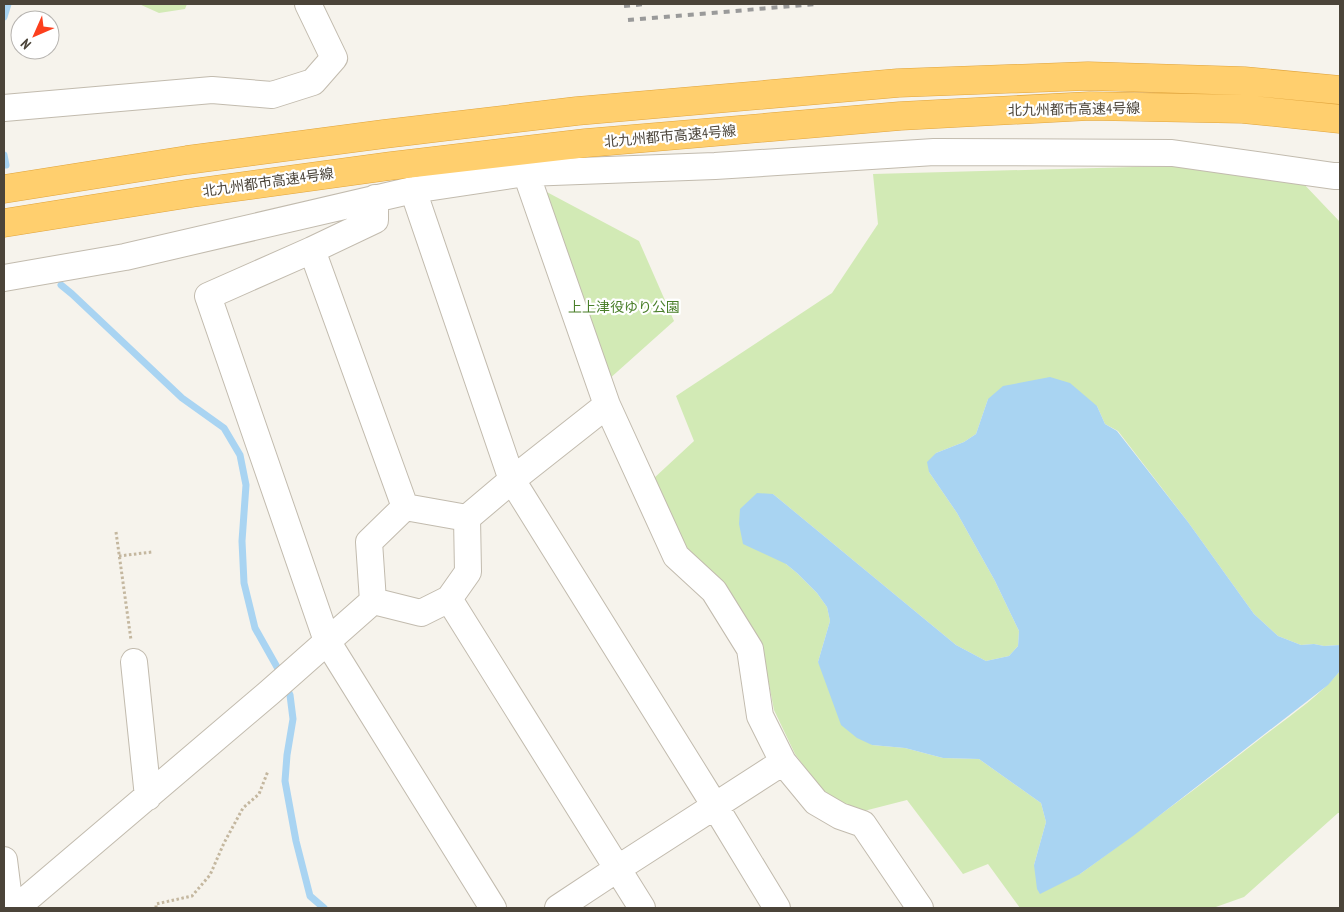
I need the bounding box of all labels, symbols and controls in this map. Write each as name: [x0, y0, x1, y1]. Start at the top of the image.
north arrow: [10, 10, 60, 60]
text: N: [17, 35, 35, 53]
street label: 北九州都市高速4号線: [1008, 99, 1140, 119]
street label: 北九州都市高速4号線: [603, 121, 737, 151]
street label: 北九州都市高速4号線: [201, 164, 335, 200]
park label: 上上津役ゆり公園: [568, 298, 680, 316]

